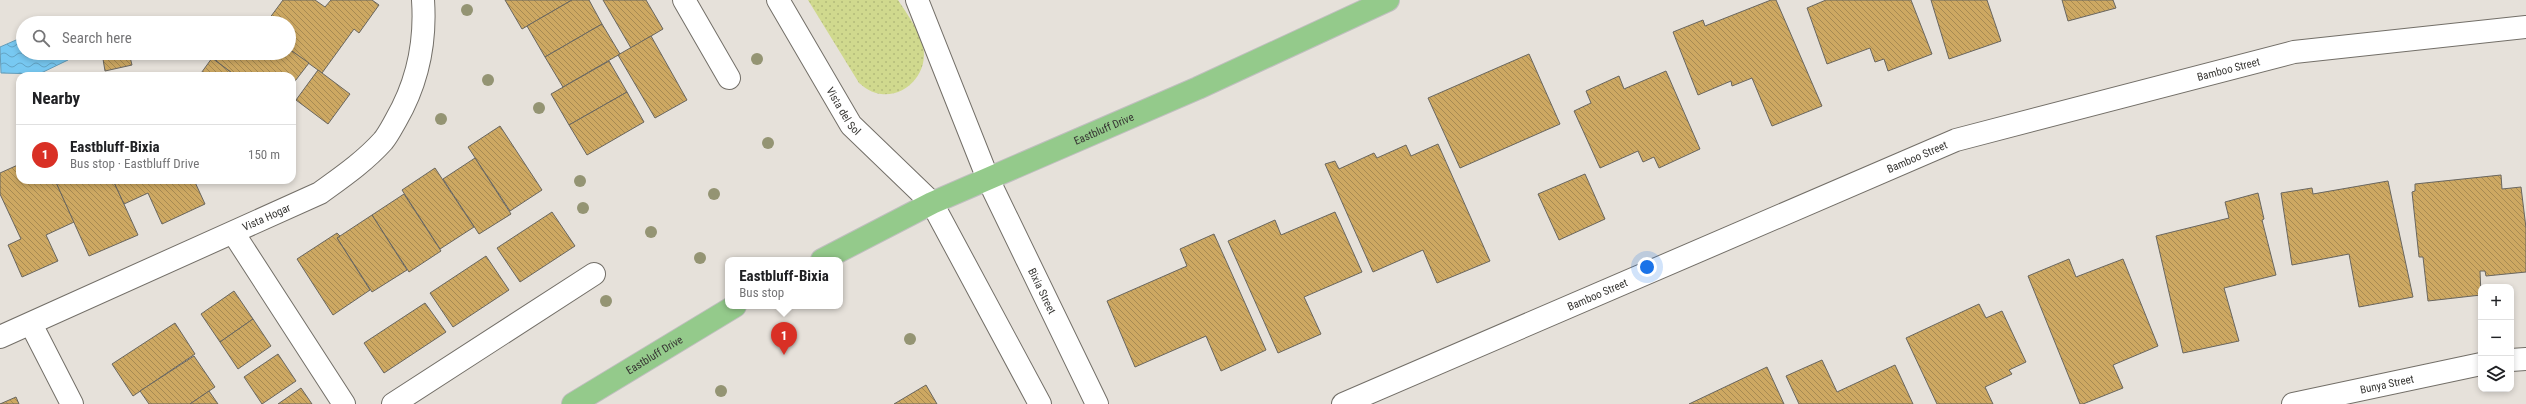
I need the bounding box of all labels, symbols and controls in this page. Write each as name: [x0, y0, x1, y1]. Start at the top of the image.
search box: [16, 16, 296, 60]
icon: search: [30, 27, 52, 49]
text: Search here: [62, 29, 132, 47]
street label: Bamboo Street: [2196, 55, 2261, 84]
street label: Vista del Sol: [823, 85, 863, 138]
text: Nearby: [32, 88, 80, 108]
street label: Eastbluff Drive: [1072, 111, 1136, 148]
text: Eastbluff-Bixia: [70, 138, 160, 156]
street label: Bamboo Street: [1885, 139, 1949, 176]
text: 1: [42, 147, 48, 162]
text: 150 m: [248, 147, 280, 162]
text: Bus stop · Eastbluff Drive: [70, 156, 199, 171]
street label: Vista Hogar: [240, 201, 293, 234]
popup: [725, 257, 843, 309]
your location: [1637, 257, 1657, 277]
street label: Bixia Street: [1025, 266, 1058, 316]
text: Eastbluff-Bixia: [739, 267, 829, 285]
street label: Bamboo Street: [1565, 276, 1630, 314]
map controls: [2478, 284, 2514, 392]
button: +: [2478, 284, 2514, 320]
text: Bus stop: [739, 285, 784, 300]
button: −: [2478, 320, 2514, 356]
pin: 1: [771, 322, 797, 355]
street label: Eastbluff Drive: [624, 333, 685, 377]
button: layers: [2478, 356, 2514, 392]
street label: Bunya Street: [2359, 372, 2415, 397]

